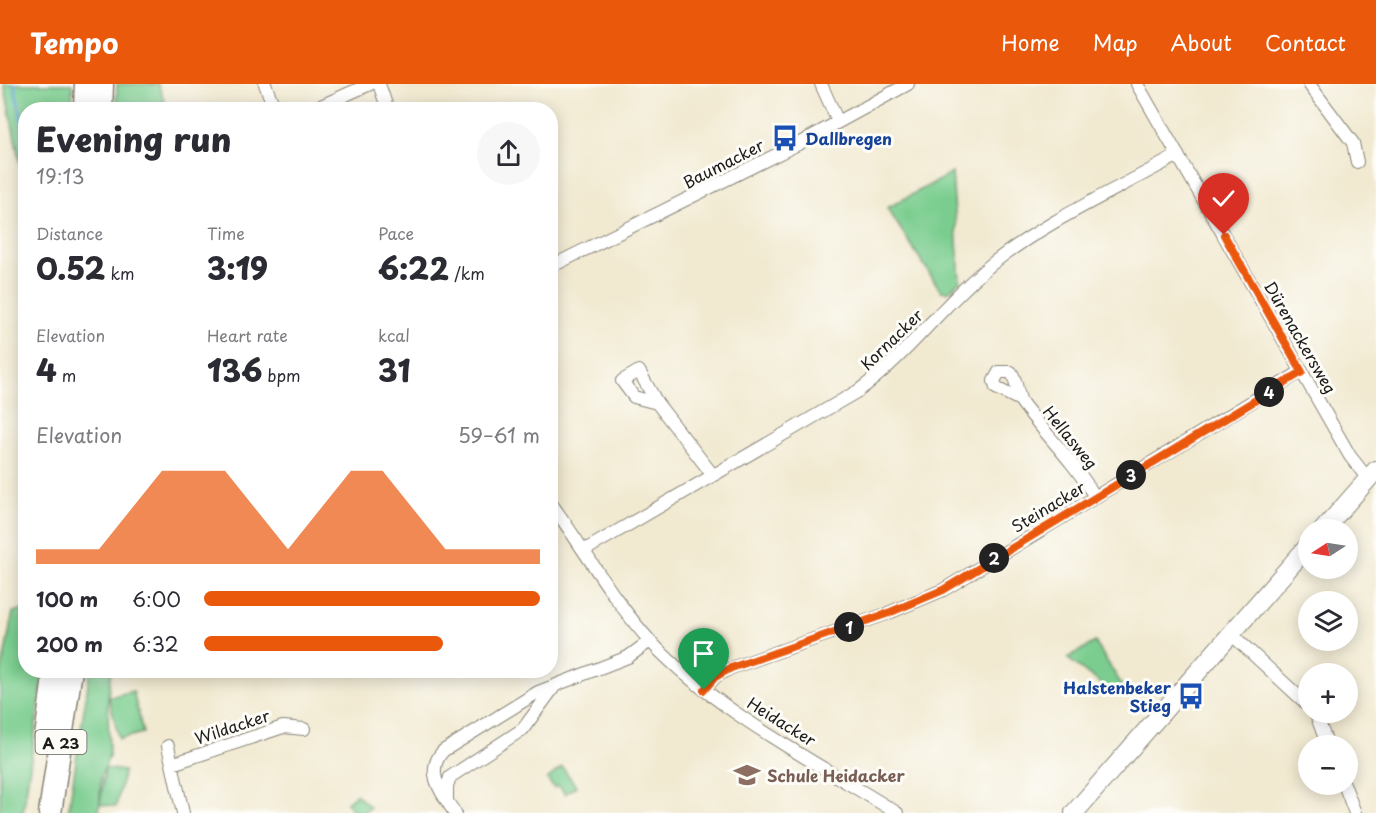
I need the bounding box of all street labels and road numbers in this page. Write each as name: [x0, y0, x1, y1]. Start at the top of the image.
street label: Baumacker: [678, 132, 768, 194]
street label: Dürenackersweg: [1259, 276, 1343, 398]
street label: Kornacker: [854, 302, 928, 375]
street label: Hellasweg: [1038, 400, 1104, 474]
street label: Steinacker: [1007, 474, 1090, 537]
street label: Heidacker: [743, 690, 821, 752]
street label: Wildacker: [191, 702, 273, 749]
road number: A 23: [36, 730, 86, 754]

